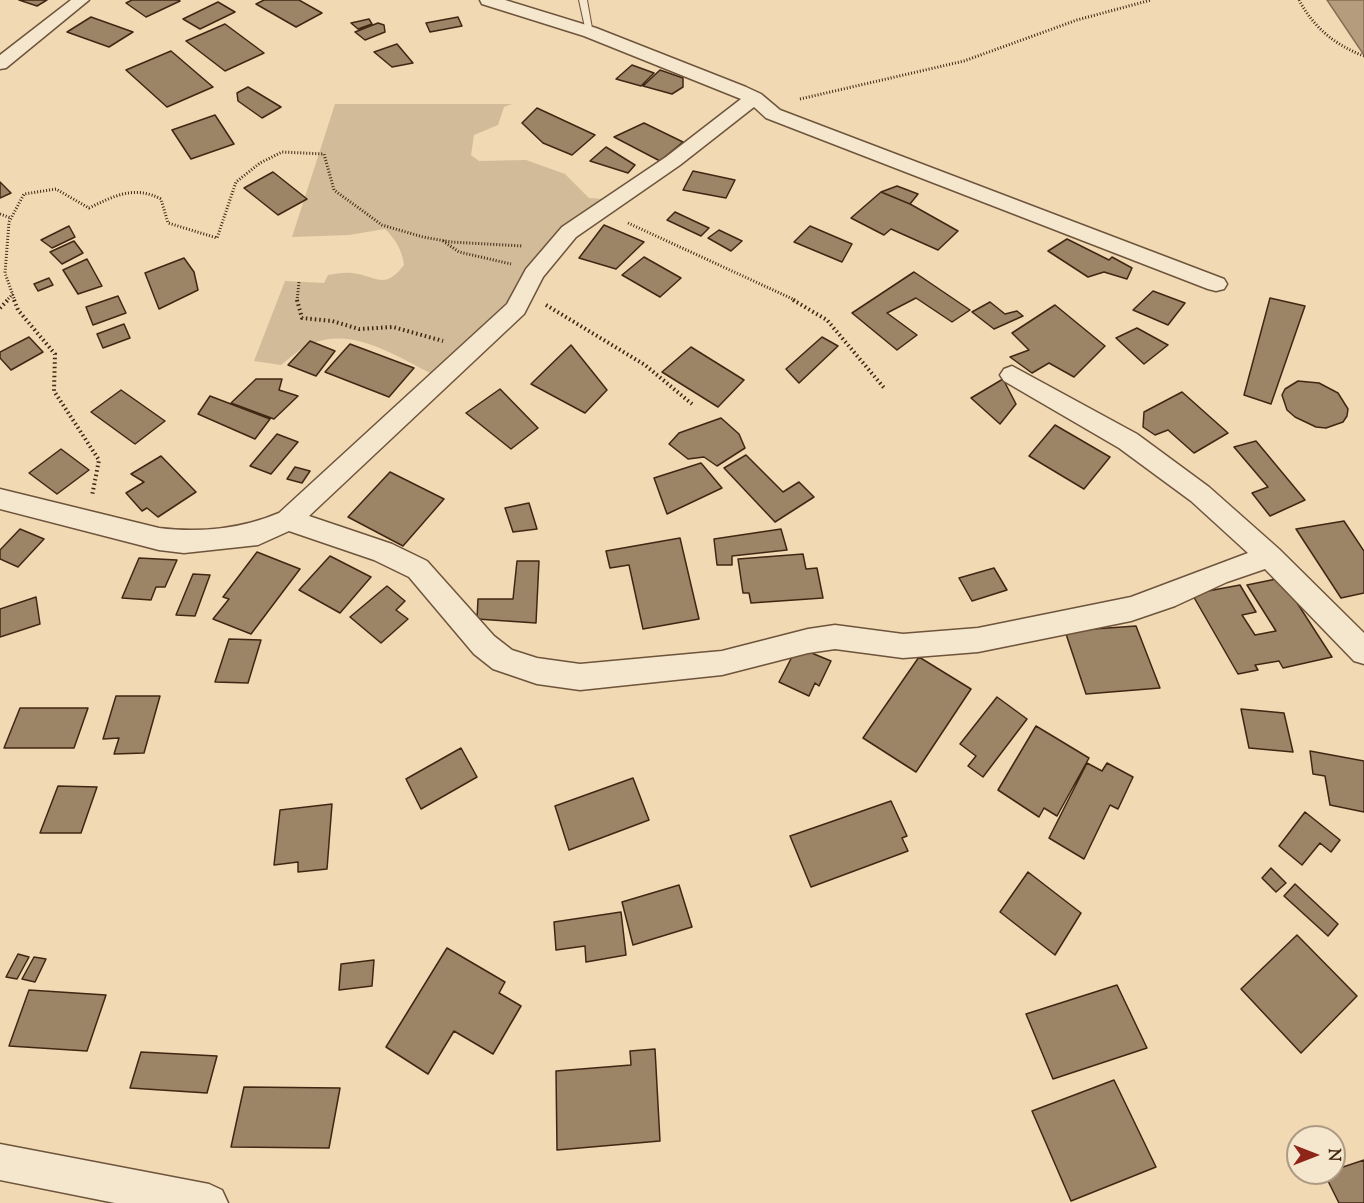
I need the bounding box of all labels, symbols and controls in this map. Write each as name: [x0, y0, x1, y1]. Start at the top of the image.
north arrow: [1286, 1125, 1346, 1185]
text: N: [1321, 1149, 1344, 1161]

